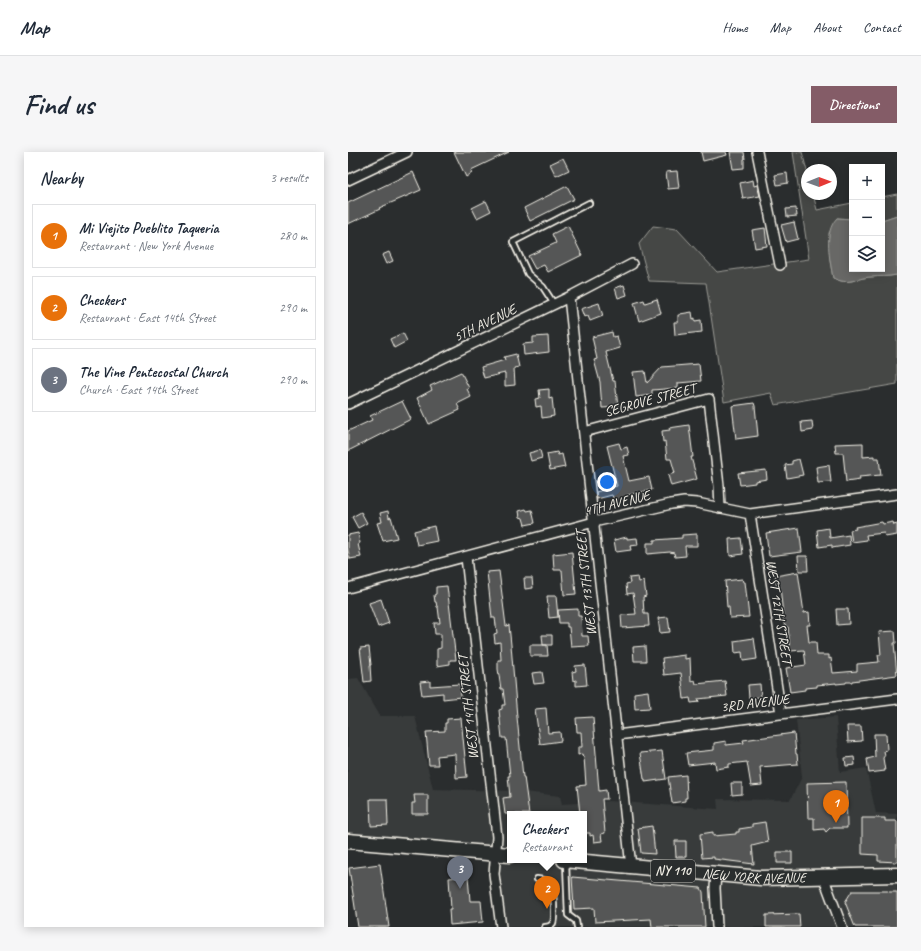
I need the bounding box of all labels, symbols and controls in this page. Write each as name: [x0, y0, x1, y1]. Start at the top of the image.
text: Map: [20, 16, 50, 40]
text: Home: [722, 19, 748, 36]
text: Map: [770, 19, 791, 36]
text: About: [813, 19, 841, 36]
text: Contact: [863, 19, 901, 36]
button: Directions: [811, 86, 897, 123]
text: Find us: [24, 87, 94, 122]
north arrow: [801, 164, 837, 200]
map controls: [849, 164, 885, 272]
button: +: [849, 164, 885, 200]
text: Nearby: [40, 168, 83, 189]
text: 3 results: [270, 170, 308, 186]
button: −: [849, 200, 885, 236]
text: Mi Viejito Pueblito Taqueria: [79, 219, 219, 238]
text: 1: [51, 228, 57, 244]
text: 280 m: [279, 228, 307, 244]
button: layers: [849, 236, 885, 272]
text: Restaurant · New York Avenue: [79, 238, 213, 254]
text: Checkers: [79, 291, 125, 310]
text: 2: [51, 300, 57, 316]
text: 290 m: [279, 300, 307, 316]
street label: 5TH AVENUE: [451, 300, 520, 345]
text: Restaurant · East 14th Street: [79, 310, 216, 326]
text: The Vine Pentecostal Church: [79, 363, 228, 382]
text: 3: [51, 372, 57, 388]
text: 290 m: [279, 372, 307, 388]
street label: SEGROVE STREET: [603, 379, 701, 420]
text: Church · East 14th Street: [79, 382, 198, 398]
your location: [597, 472, 617, 492]
street label: 4TH AVENUE: [582, 486, 653, 519]
street label: WEST 13TH STREET: [572, 526, 600, 636]
street label: WEST 12TH STREET: [762, 559, 796, 669]
street label: WEST 14TH STREET: [454, 650, 482, 760]
street label: 3RD AVENUE: [720, 690, 792, 716]
pin: 1: [823, 790, 849, 823]
popup: [507, 811, 587, 863]
text: Checkers: [522, 820, 568, 839]
text: Restaurant: [522, 839, 572, 855]
pin: 3: [447, 856, 473, 889]
road number: NY 110: [651, 860, 695, 882]
street label: NEW YORK AVENUE: [702, 864, 808, 887]
pin: 2: [534, 876, 560, 909]

